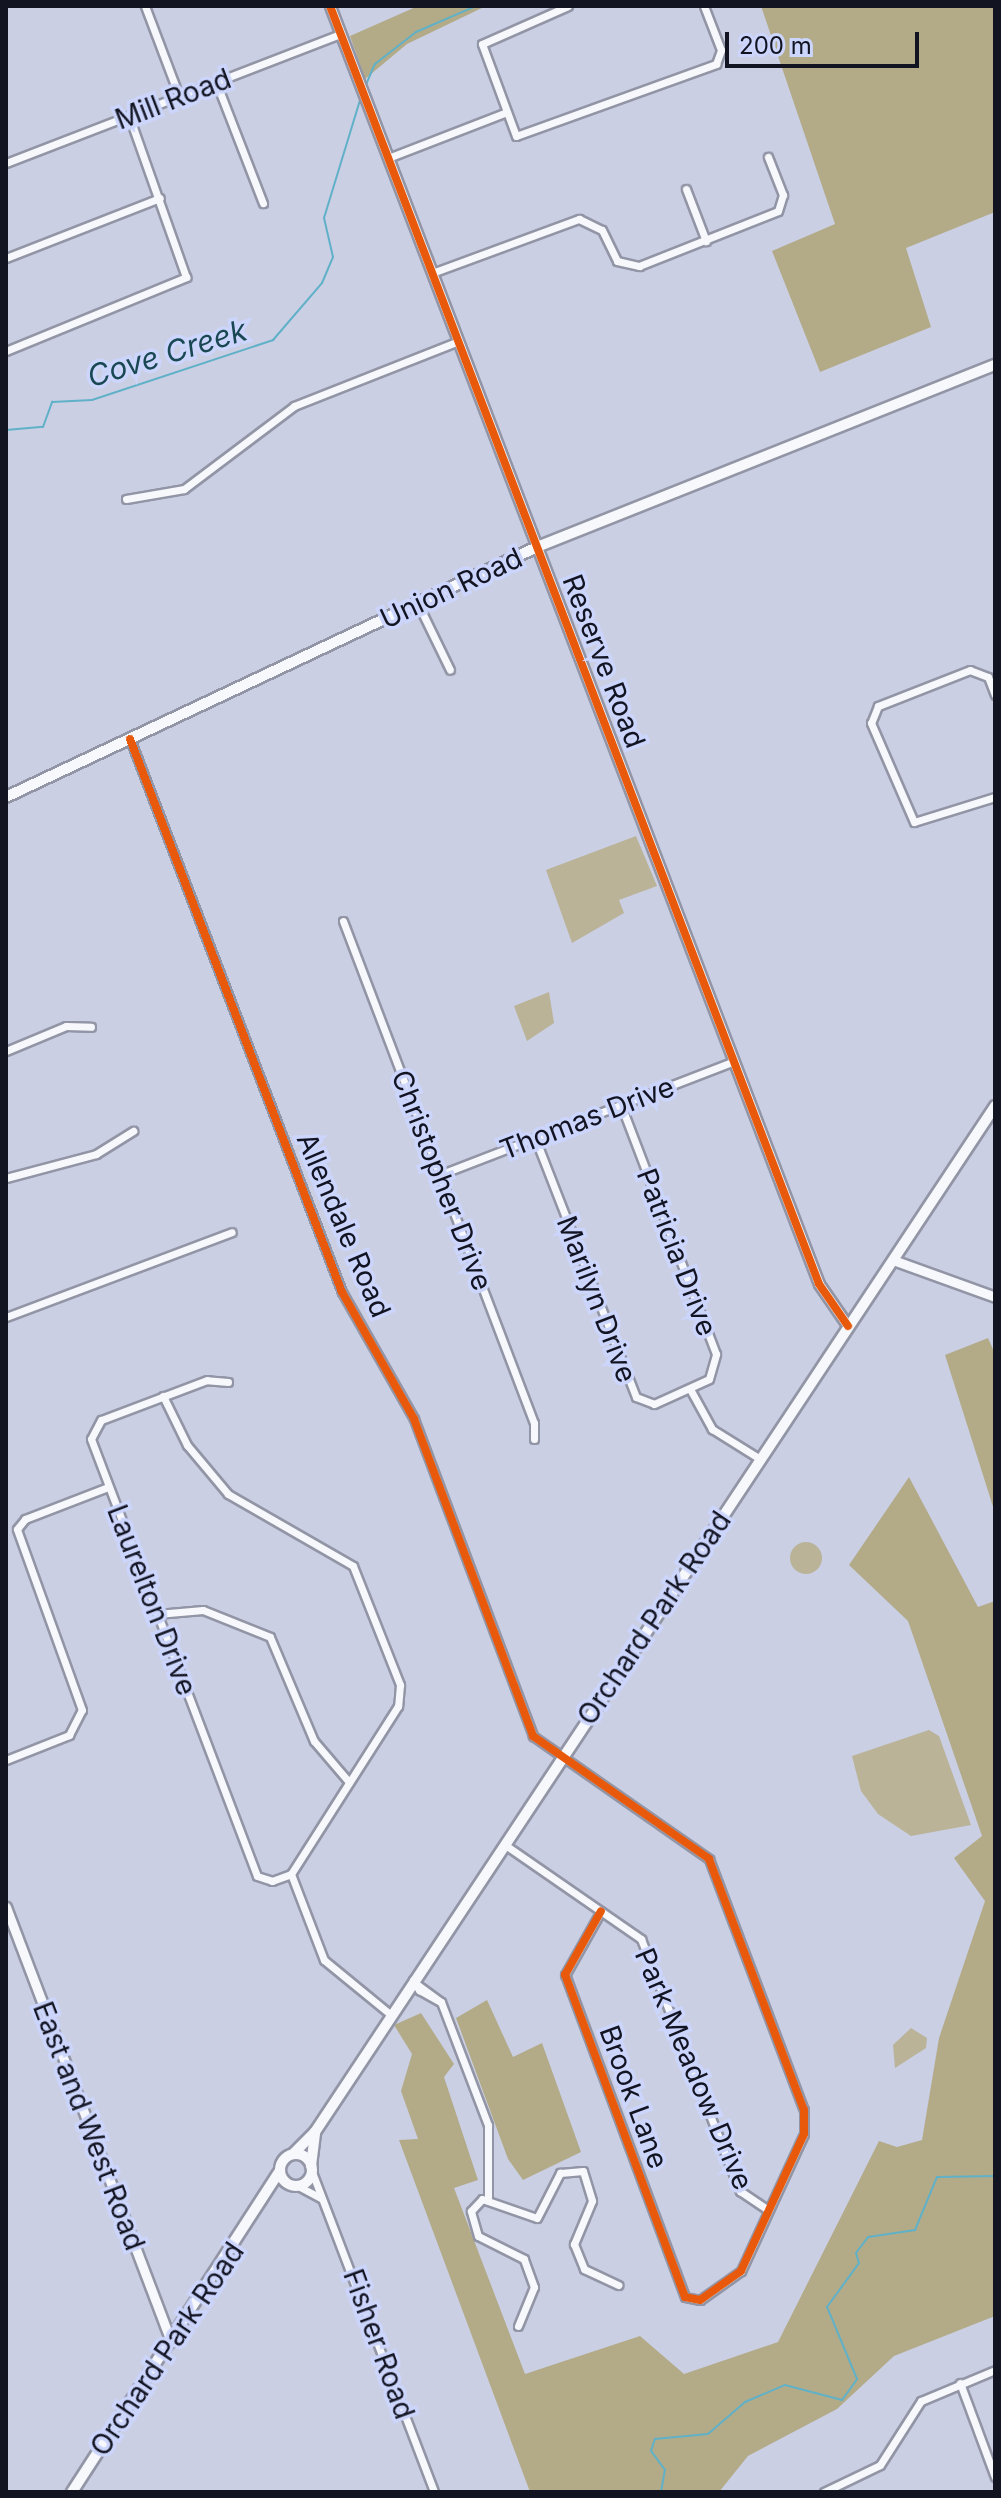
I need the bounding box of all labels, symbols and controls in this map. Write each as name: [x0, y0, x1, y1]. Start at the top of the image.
scale bar: [729, 16, 923, 66]
text: 200 m: [739, 31, 812, 60]
street label: Mill Road: [110, 62, 236, 136]
water label: Cove Creek: [83, 312, 251, 394]
street label: Union Road: [375, 540, 527, 636]
street label: Reserve Road: [556, 570, 652, 752]
street label: Christopher Drive: [385, 1065, 499, 1295]
street label: Thomas Drive: [495, 1069, 679, 1167]
street label: Allendale Road: [290, 1128, 398, 1322]
street label: Patricia Drive: [630, 1164, 724, 1340]
street label: Marilyn Drive: [550, 1211, 644, 1387]
street label: Laurelton Drive: [100, 1500, 204, 1700]
street label: Orchard Park Road: [570, 1505, 738, 1731]
street label: Park Meadow Drive: [628, 1943, 760, 2195]
street label: East and West Road: [26, 1997, 152, 2255]
street label: Brook Lane: [593, 2021, 675, 2173]
street label: Orchard Park Road: [83, 2236, 251, 2462]
street label: Fisher Road: [336, 2265, 422, 2423]

